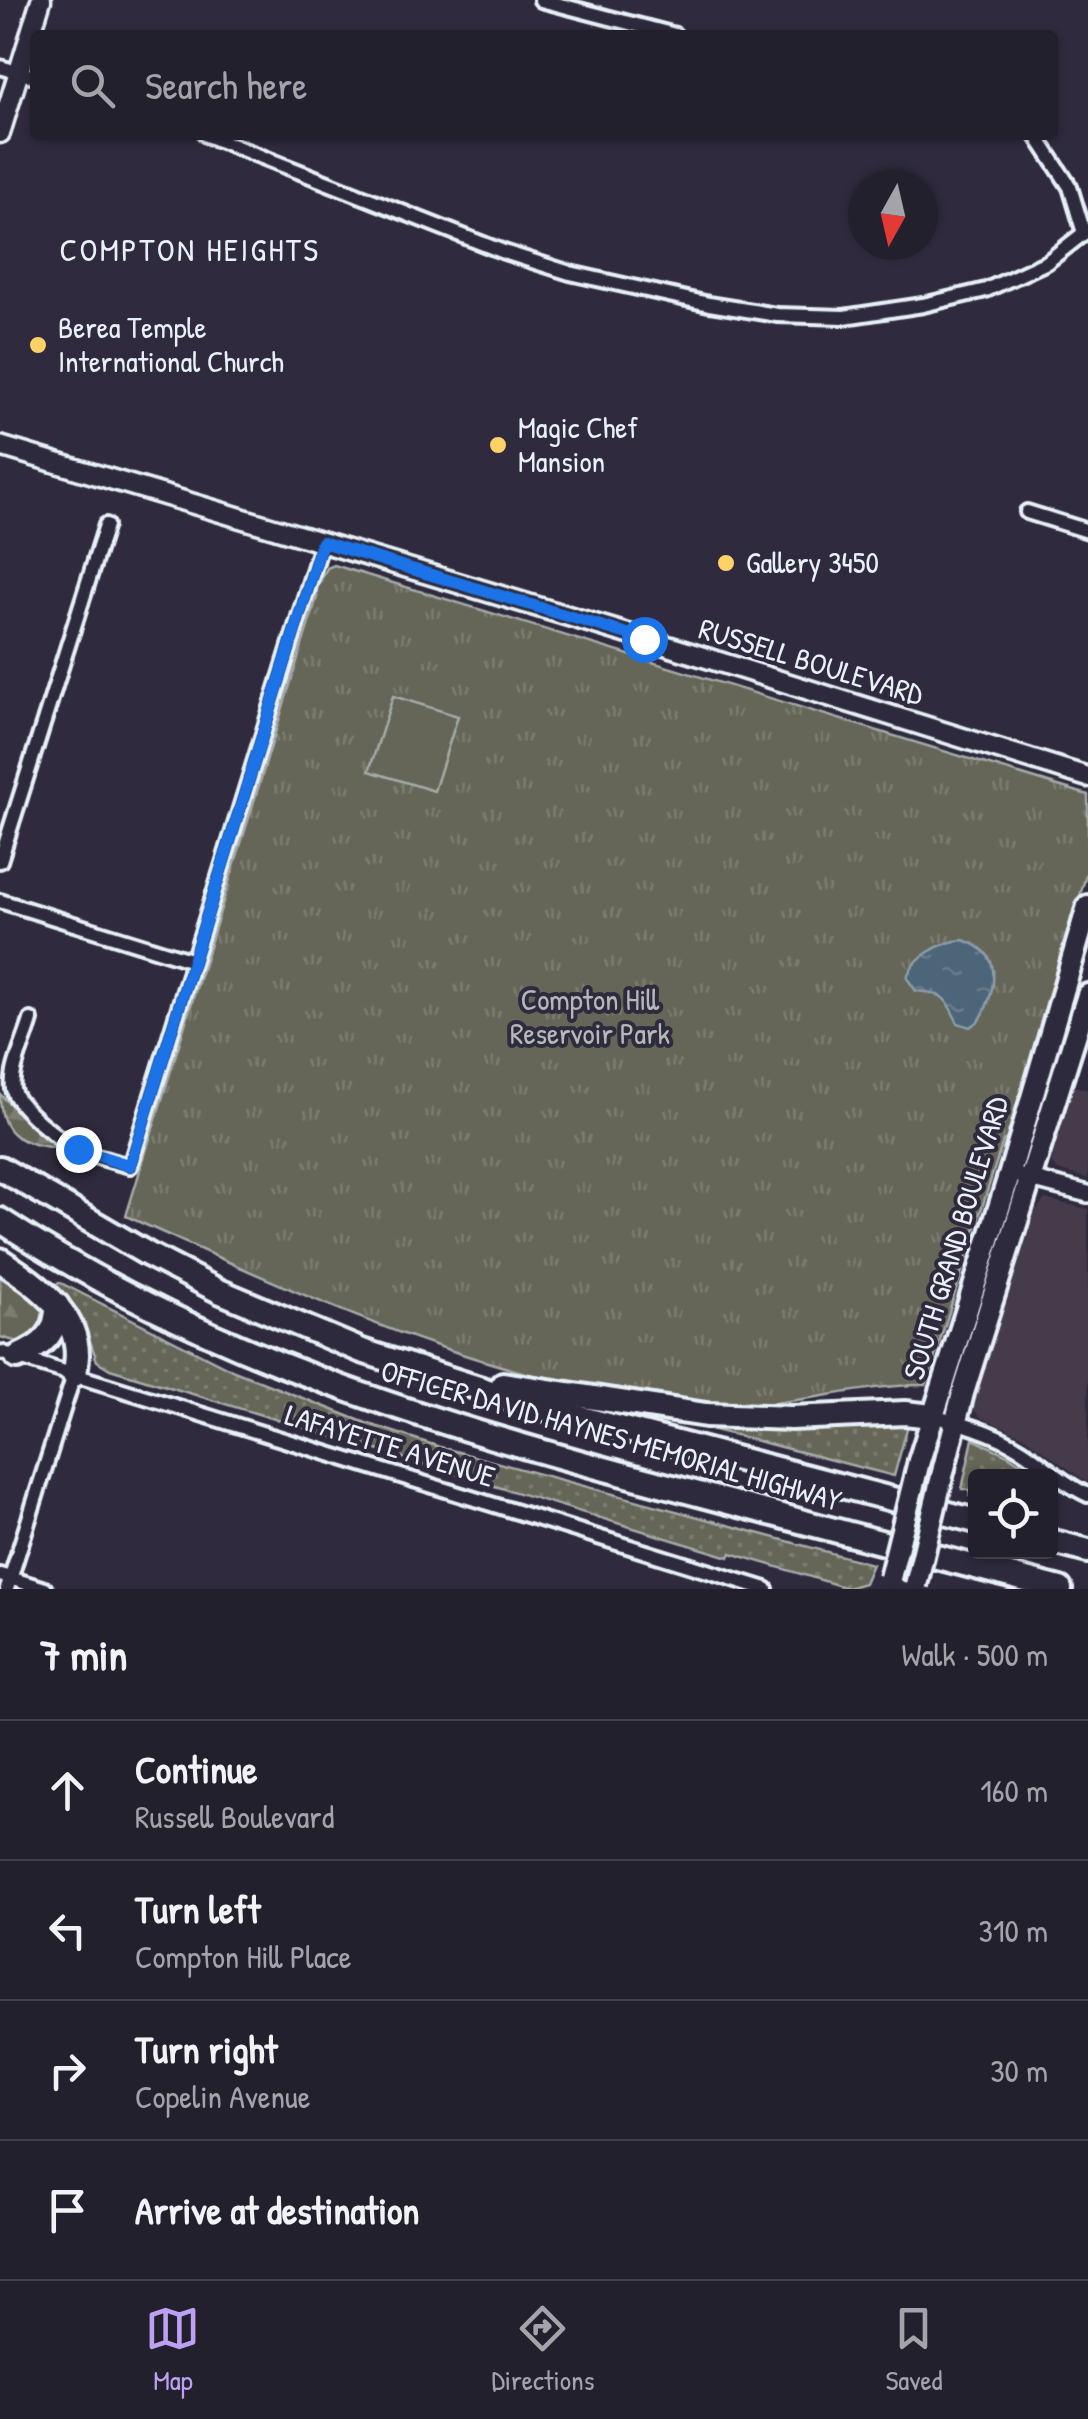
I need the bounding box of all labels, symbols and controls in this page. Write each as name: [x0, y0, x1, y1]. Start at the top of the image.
search box: [30, 30, 1058, 140]
icon: search: [65, 58, 120, 113]
text: Search here: [145, 59, 307, 111]
north arrow: [848, 170, 938, 260]
district label: COMPTON HEIGHTS: [59, 228, 321, 271]
place label: Berea Temple International Church: [58, 307, 284, 381]
marker: Berea Temple International Church: [27, 334, 49, 356]
place label: Magic Chef Mansion: [518, 407, 638, 481]
marker: Magic Chef Mansion: [487, 434, 509, 456]
place label: Gallery 3450: [746, 542, 879, 582]
marker: Gallery 3450: [715, 552, 737, 574]
street label: RUSSELL BOULEVARD: [694, 608, 929, 714]
route start: [622, 617, 668, 663]
park label: Compton Hill Reservoir Park: [510, 979, 670, 1053]
street label: SOUTH GRAND BOULEVARD: [893, 1091, 1017, 1384]
route end: [56, 1127, 102, 1173]
street label: OFFICER DAVID HAYNES MEMORIAL HIGHWAY: [376, 1350, 846, 1520]
street label: LAFAYETTE AVENUE: [281, 1394, 500, 1496]
map controls: [968, 1469, 1058, 1559]
button: locate: [968, 1469, 1058, 1559]
text: 7 min: [40, 1626, 127, 1683]
text: Walk · 500 m: [902, 1633, 1048, 1676]
text: Continue: [135, 1743, 257, 1795]
icon: ahead: [40, 1763, 95, 1818]
text: 160 m: [980, 1769, 1048, 1812]
text: Russell Boulevard: [135, 1795, 334, 1838]
text: Turn left: [135, 1883, 260, 1935]
icon: left: [40, 1903, 95, 1958]
text: 310 m: [979, 1909, 1048, 1952]
text: Compton Hill Place: [135, 1935, 352, 1978]
text: Turn right: [135, 2023, 278, 2075]
icon: right: [40, 2043, 95, 2098]
text: 30 m: [990, 2049, 1048, 2092]
text: Copelin Avenue: [135, 2075, 311, 2118]
icon: arrive: [40, 2183, 95, 2238]
text: Arrive at destination: [135, 2184, 419, 2236]
tab: Map: [145, 2301, 200, 2399]
tab: Directions: [491, 2301, 594, 2399]
tab: Saved: [885, 2301, 943, 2399]

